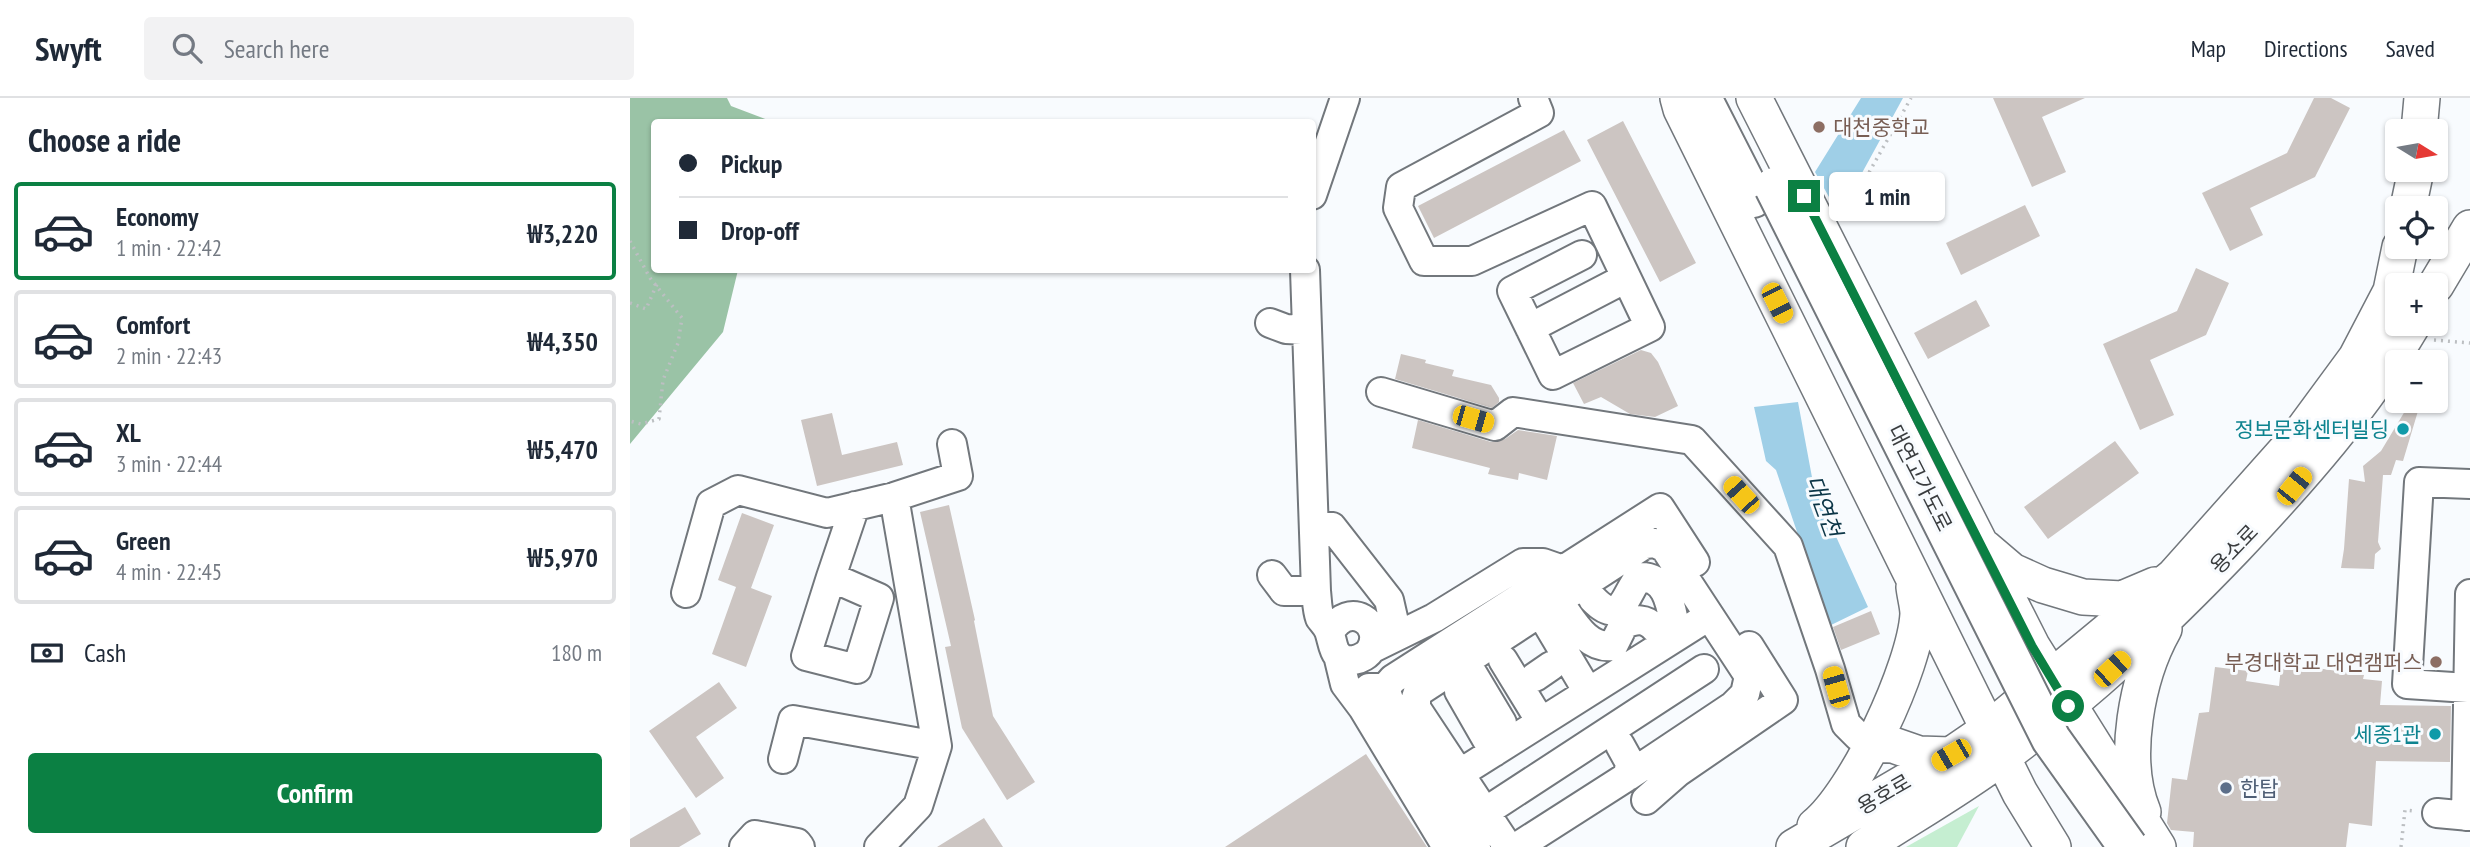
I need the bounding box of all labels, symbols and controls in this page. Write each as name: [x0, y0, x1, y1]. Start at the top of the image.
search box: [144, 17, 634, 80]
text: Swyft: [35, 27, 102, 70]
icon: search: [168, 29, 206, 67]
text: Search here: [224, 32, 329, 65]
text: Map: [2191, 33, 2226, 64]
text: Directions: [2264, 33, 2348, 64]
text: Saved: [2386, 33, 2435, 64]
place label: 대천중학교: [1833, 114, 1930, 141]
text: Choose a ride: [28, 119, 181, 161]
marker: 대천중학교: [1811, 119, 1827, 135]
north arrow: [2385, 119, 2448, 182]
map controls: [2385, 119, 2448, 413]
text: Pickup: [721, 147, 782, 180]
callout: 1 min: [1828, 172, 1944, 220]
route end: [1788, 180, 1820, 212]
text: 1 min: [1864, 182, 1910, 211]
button: locate: [2385, 196, 2448, 259]
icon: car: [32, 200, 95, 263]
text: Economy: [116, 200, 198, 233]
text: Drop-off: [721, 214, 799, 247]
text: ₩3,220: [527, 217, 598, 250]
text: 1 min · 22:42: [116, 233, 222, 262]
button: +: [2385, 273, 2448, 336]
car: [1759, 280, 1796, 326]
icon: car: [32, 308, 95, 371]
text: Comfort: [116, 308, 190, 341]
text: ₩4,350: [527, 325, 598, 358]
text: 2 min · 22:43: [116, 341, 222, 370]
button: −: [2385, 350, 2448, 413]
car: [1450, 403, 1497, 435]
icon: car: [32, 416, 95, 479]
text: XL: [116, 416, 141, 449]
place label: 정보문화센터빌딩: [2234, 416, 2389, 443]
street label: 대연고가도로: [1882, 420, 1958, 536]
marker: 정보문화센터빌딩: [2395, 421, 2411, 437]
text: ₩5,470: [527, 433, 598, 466]
text: 3 min · 22:44: [116, 449, 222, 478]
car: [2273, 463, 2316, 509]
water label: 대연천: [1800, 471, 1849, 543]
car: [1720, 472, 1763, 518]
street label: 용소로: [2204, 519, 2264, 579]
icon: car: [32, 524, 95, 587]
text: Green: [116, 524, 171, 557]
text: ₩5,970: [527, 541, 598, 574]
text: 4 min · 22:45: [116, 557, 222, 586]
icon: cash: [28, 634, 66, 672]
text: Cash: [84, 636, 126, 669]
text: 180 m: [551, 638, 602, 667]
car: [2090, 647, 2135, 691]
place label: 부경대학교 대연캠퍼스: [2224, 649, 2422, 676]
marker: 부경대학교 대연캠퍼스: [2428, 654, 2444, 670]
car: [1821, 664, 1852, 710]
route start: [2052, 690, 2084, 722]
place label: 세종1관: [2354, 721, 2421, 748]
marker: 세종1관: [2427, 726, 2443, 742]
car: [1928, 735, 1975, 775]
button: Confirm: [28, 753, 602, 833]
street label: 용호로: [1852, 768, 1916, 820]
place label: 한탑: [2240, 775, 2279, 802]
marker: 한탑: [2218, 780, 2234, 796]

